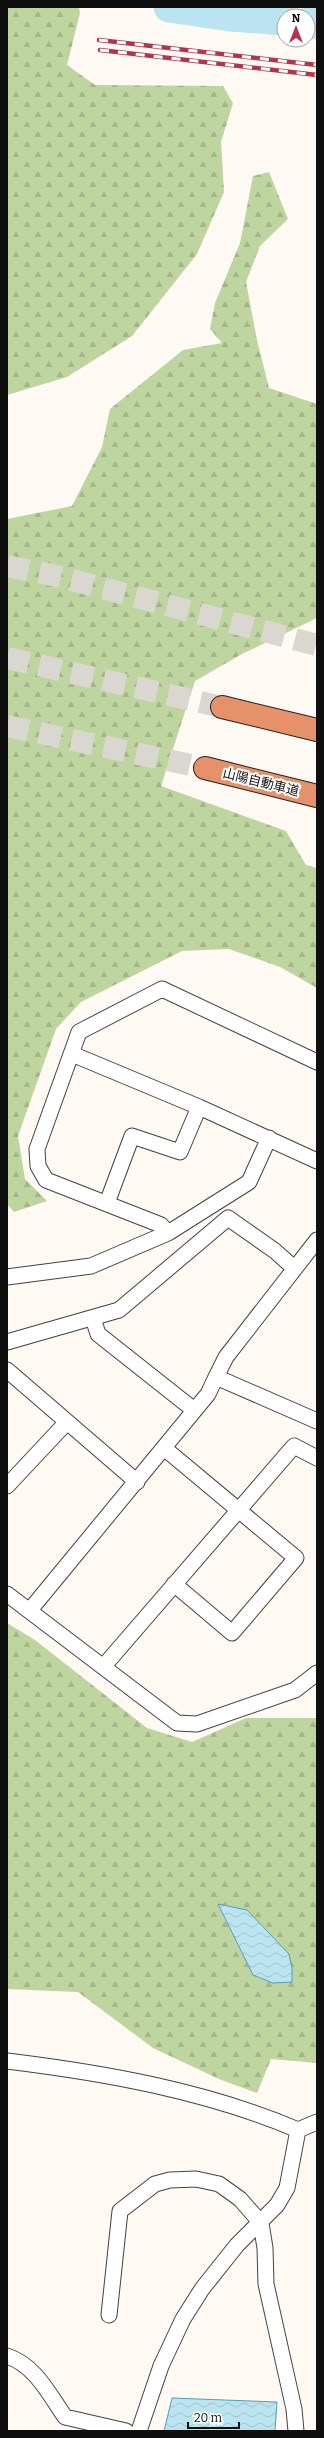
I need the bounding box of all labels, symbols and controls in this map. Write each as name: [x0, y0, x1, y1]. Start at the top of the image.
north arrow: [276, 8, 316, 48]
text: N: [292, 12, 301, 25]
street label: 山陽自動車道: [221, 765, 301, 799]
scale bar: [188, 2404, 239, 2430]
text: 20 m: [194, 2411, 223, 2425]

